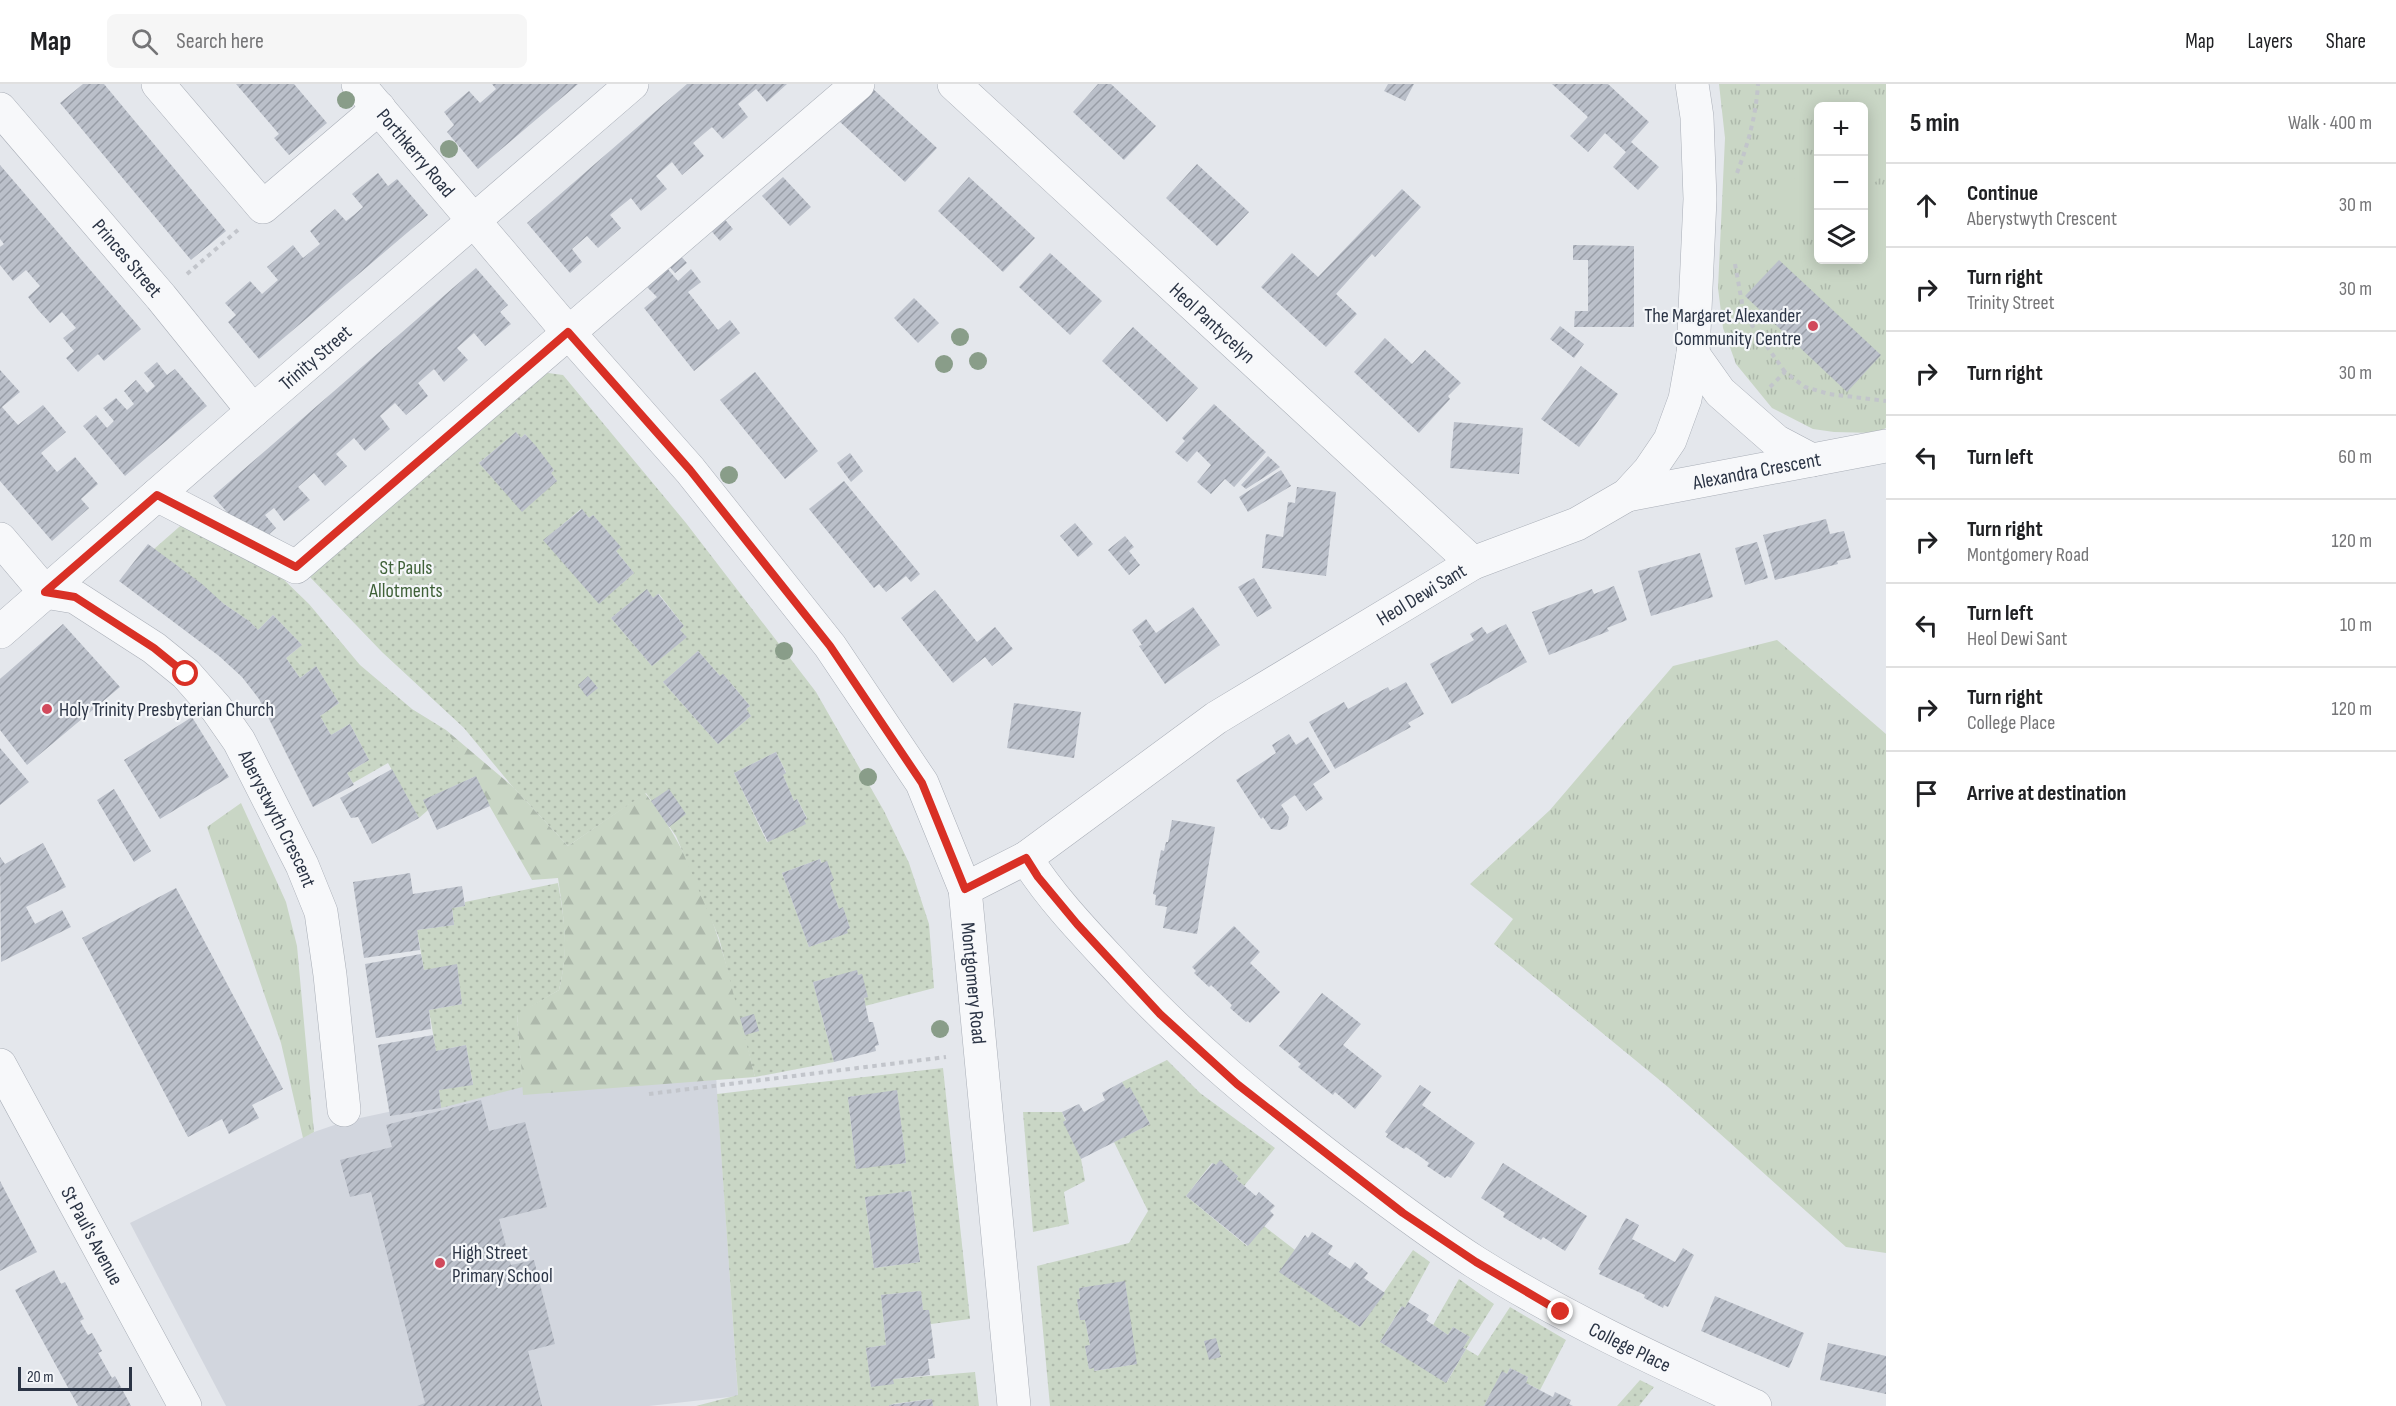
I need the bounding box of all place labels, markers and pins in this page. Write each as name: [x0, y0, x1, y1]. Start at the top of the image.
place label: The Margaret Alexander Community Centre: [1644, 304, 1801, 351]
marker: The Margaret Alexander Community Centre: [1806, 319, 1820, 333]
place label: Holy Trinity Presbyterian Church: [59, 698, 274, 722]
marker: Holy Trinity Presbyterian Church: [40, 702, 54, 716]
place label: High Street Primary School: [452, 1241, 553, 1288]
marker: High Street Primary School: [433, 1256, 447, 1270]

